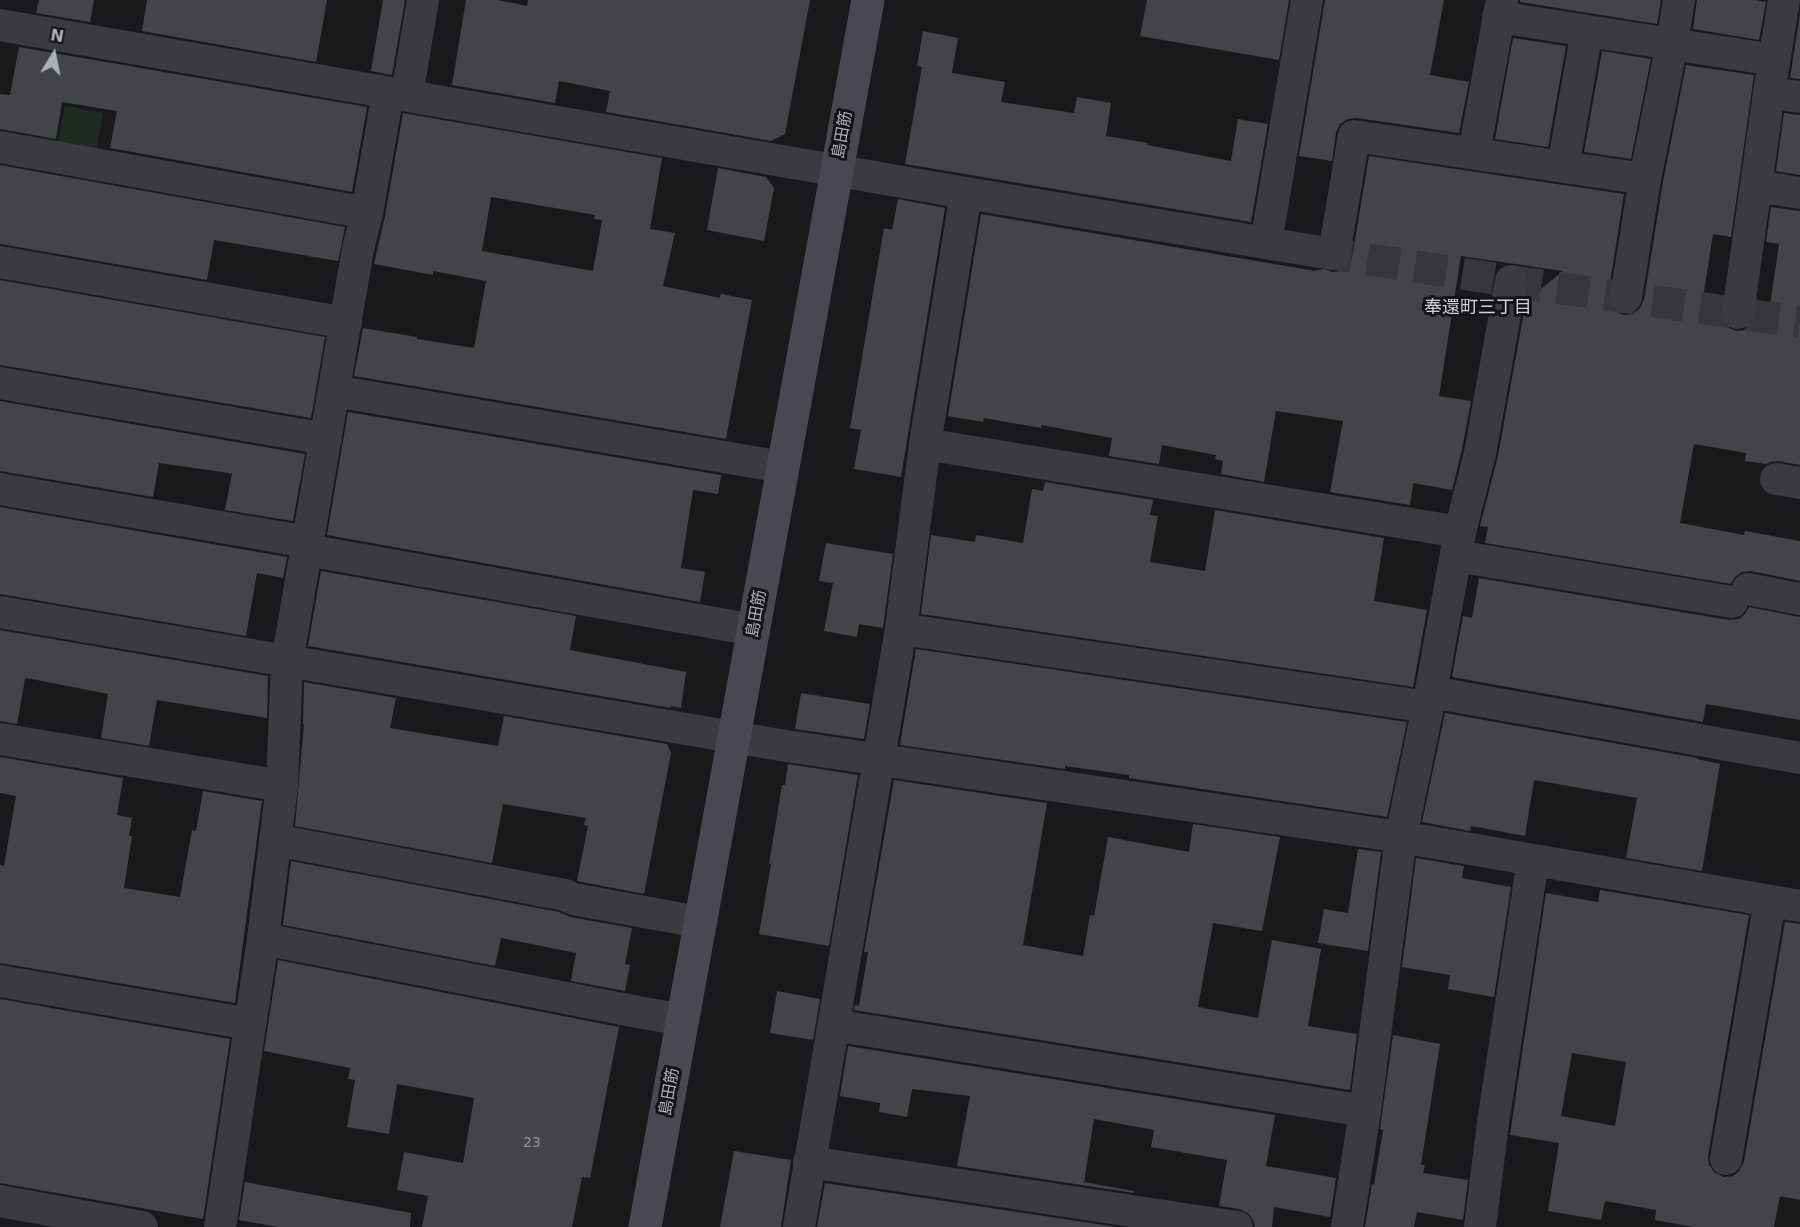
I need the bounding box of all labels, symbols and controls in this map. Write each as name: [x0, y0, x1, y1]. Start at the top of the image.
north arrow: [24, 24, 84, 84]
text: N: [49, 25, 65, 46]
street label: 島田筋: [829, 110, 857, 160]
district label: 奉還町三丁目: [1424, 297, 1532, 319]
street label: 島田筋: [743, 589, 771, 639]
street label: 島田筋: [656, 1067, 684, 1117]
house number: 23: [523, 1135, 541, 1151]

